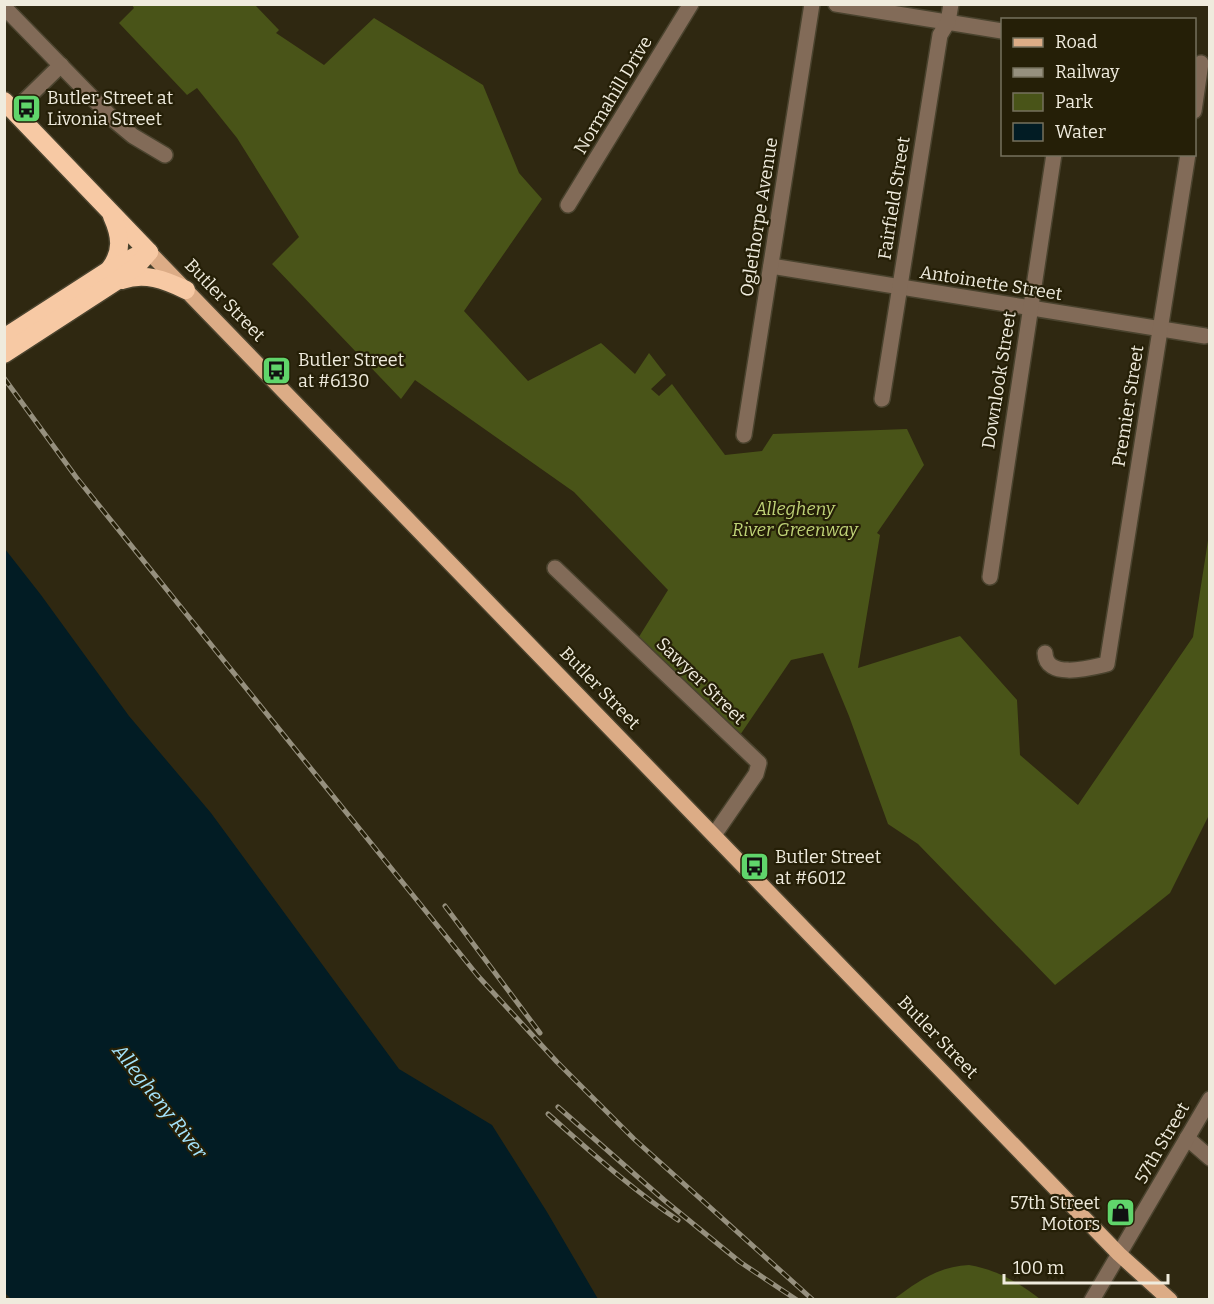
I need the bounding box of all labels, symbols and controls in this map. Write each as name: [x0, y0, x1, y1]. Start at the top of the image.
legend: [1001, 18, 1196, 156]
text: Road: [1055, 31, 1098, 53]
street label: Normahill Drive: [569, 32, 657, 158]
text: Railway: [1055, 61, 1120, 83]
place label: Butler Street at Livonia Street: [47, 87, 174, 130]
text: Park: [1055, 91, 1094, 113]
bus stop icon: Butler Street at Livonia Street: [10, 92, 42, 124]
text: Water: [1055, 121, 1106, 143]
street label: Fairfield Street: [873, 134, 915, 261]
street label: Oglethorpe Avenue: [736, 136, 782, 298]
street label: Butler Street: [180, 254, 270, 346]
street label: Antoinette Street: [918, 261, 1064, 305]
street label: Downlook Street: [977, 309, 1021, 450]
street label: Premier Street: [1108, 343, 1149, 468]
place label: Butler Street at #6130: [298, 349, 405, 392]
bus stop icon: Butler Street at #6130: [261, 354, 293, 386]
park label: Allegheny River Greenway: [732, 498, 859, 541]
street label: Sawyer Street: [652, 633, 751, 730]
street label: Butler Street: [555, 642, 645, 734]
place label: Butler Street at #6012: [775, 846, 882, 889]
bus stop icon: Butler Street at #6012: [738, 851, 770, 883]
street label: Butler Street: [893, 991, 983, 1083]
water label: Allegheny River: [107, 1038, 213, 1164]
street label: 57th Street: [1130, 1098, 1194, 1188]
place label: 57th Street Motors: [1010, 1192, 1100, 1235]
shop icon: 57th Street Motors: [1105, 1197, 1137, 1229]
scale bar: [1004, 1247, 1168, 1285]
text: 100 m: [1013, 1257, 1064, 1279]

